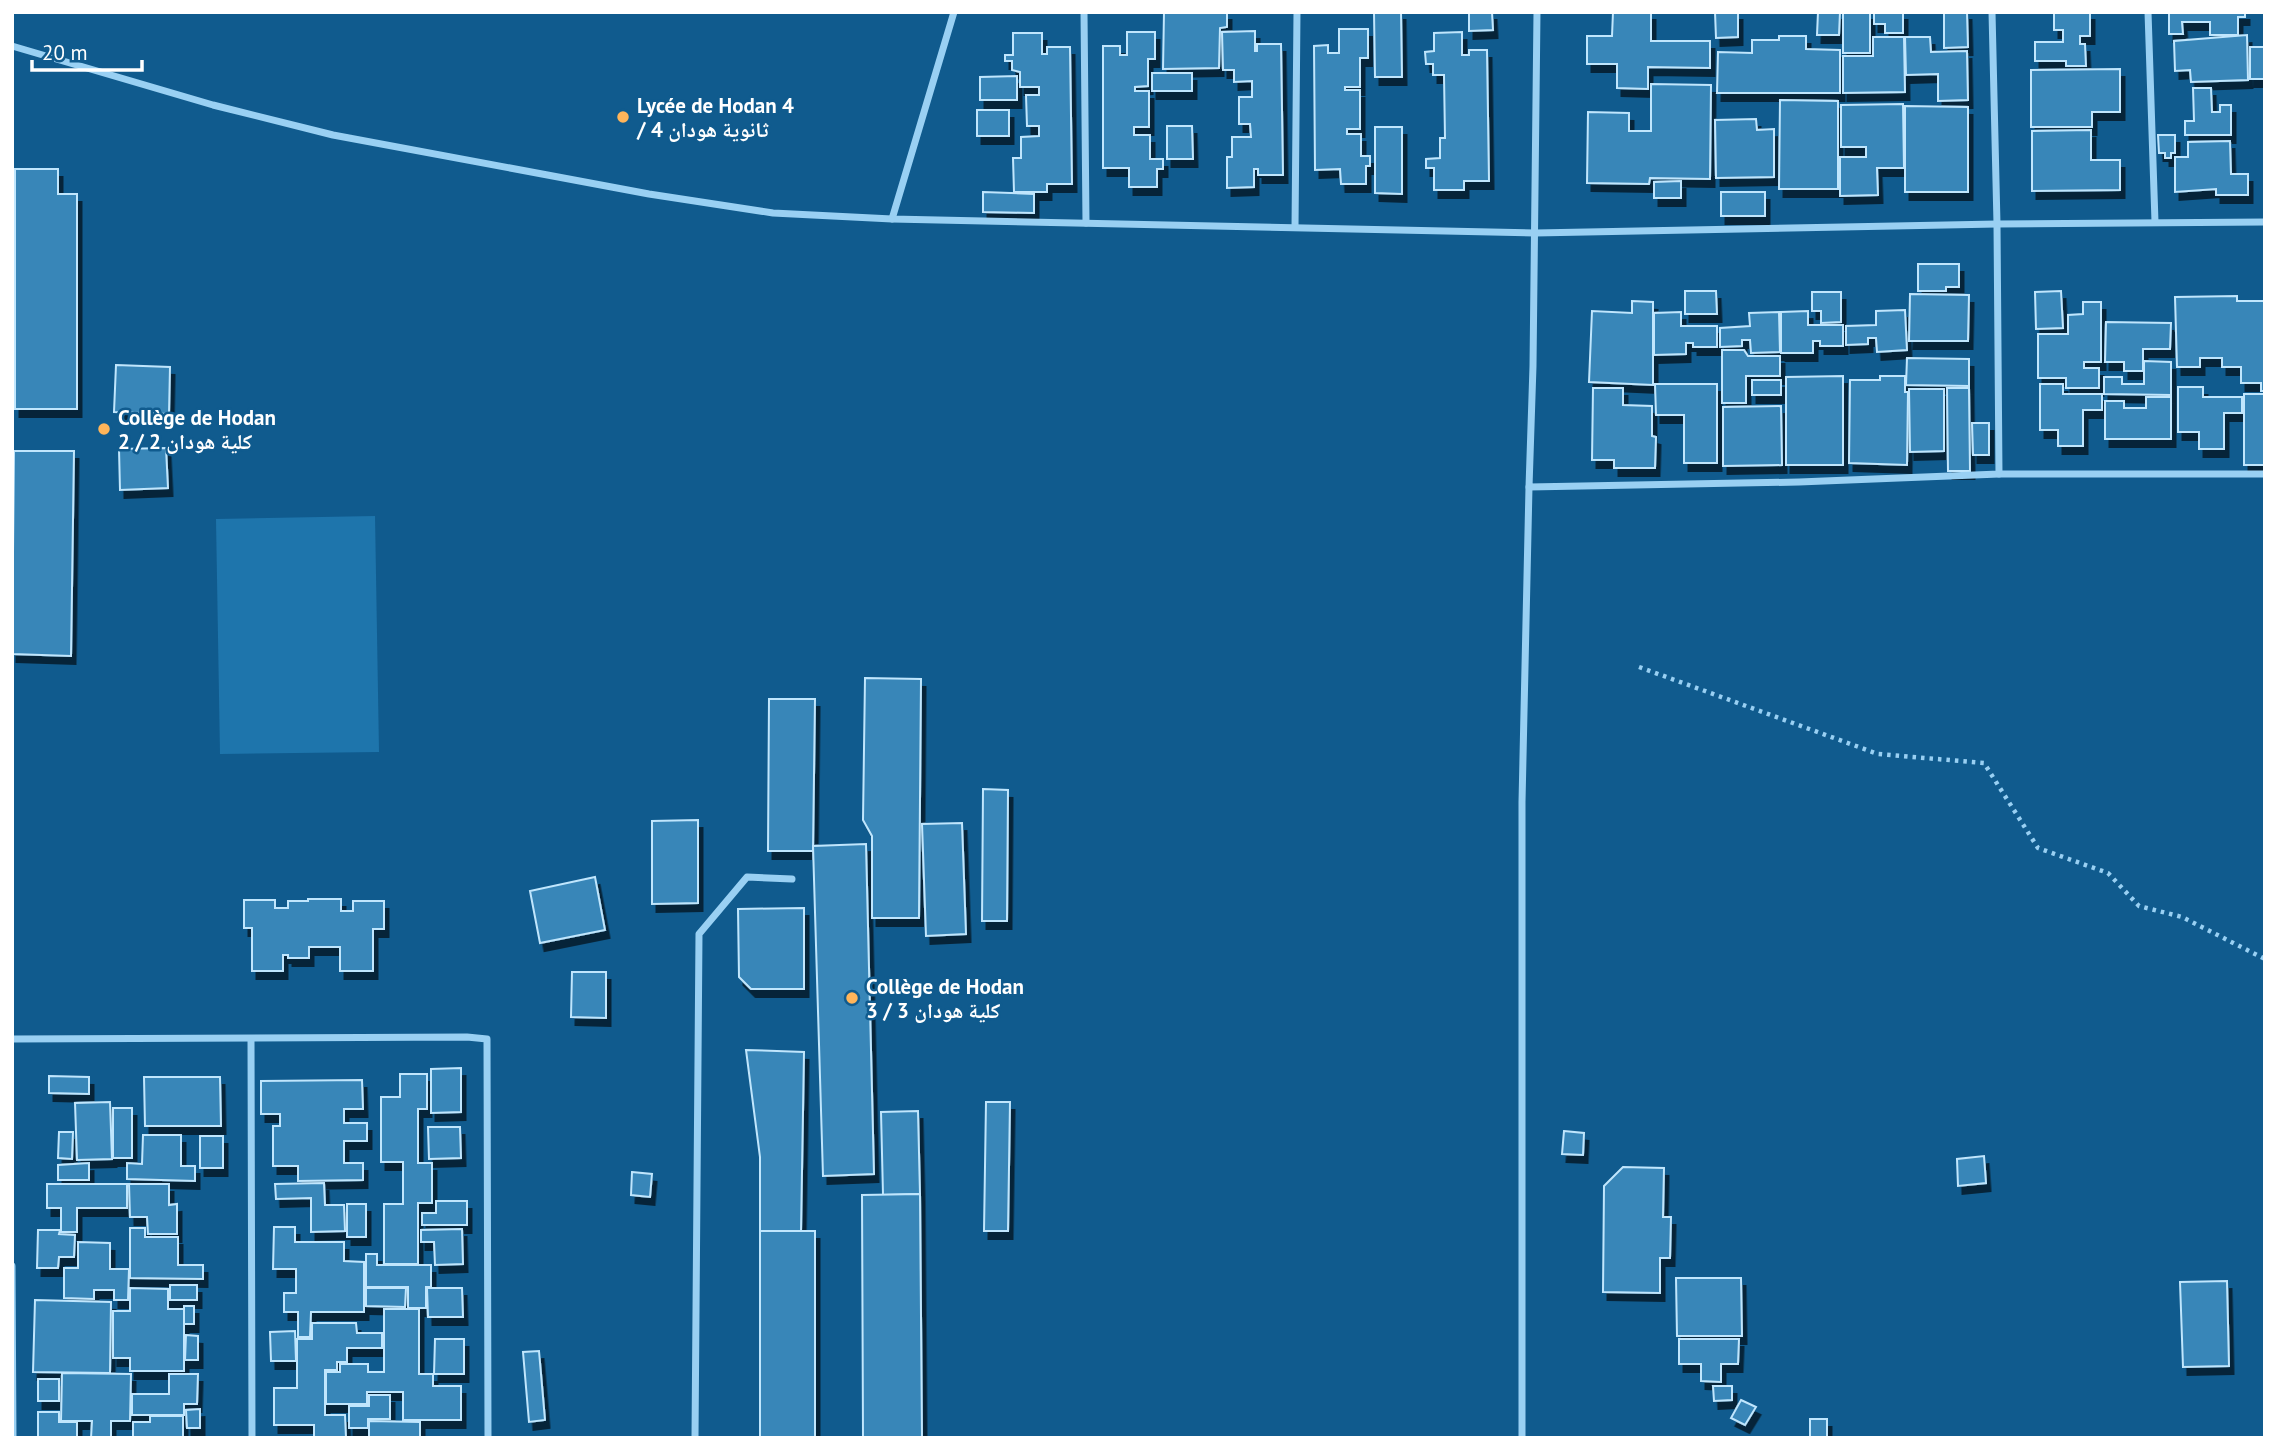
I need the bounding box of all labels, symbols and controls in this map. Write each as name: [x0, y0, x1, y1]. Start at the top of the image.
scale bar: [32, 28, 142, 72]
text: 20 m: [42, 39, 88, 66]
place label: Lycée de Hodan 4 / ثانوية هودان 4: [636, 92, 794, 143]
marker: Lycée de Hodan 4 / ثانوية هودان 4: [615, 109, 631, 125]
place label: Collège de Hodan 2 / كلية هودان 2: [118, 404, 276, 455]
marker: Collège de Hodan 2 / كلية هودان 2: [96, 421, 112, 437]
place label: Collège de Hodan 3 / كلية هودان 3: [866, 973, 1024, 1024]
marker: Collège de Hodan 3 / كلية هودان 3: [844, 990, 860, 1006]

